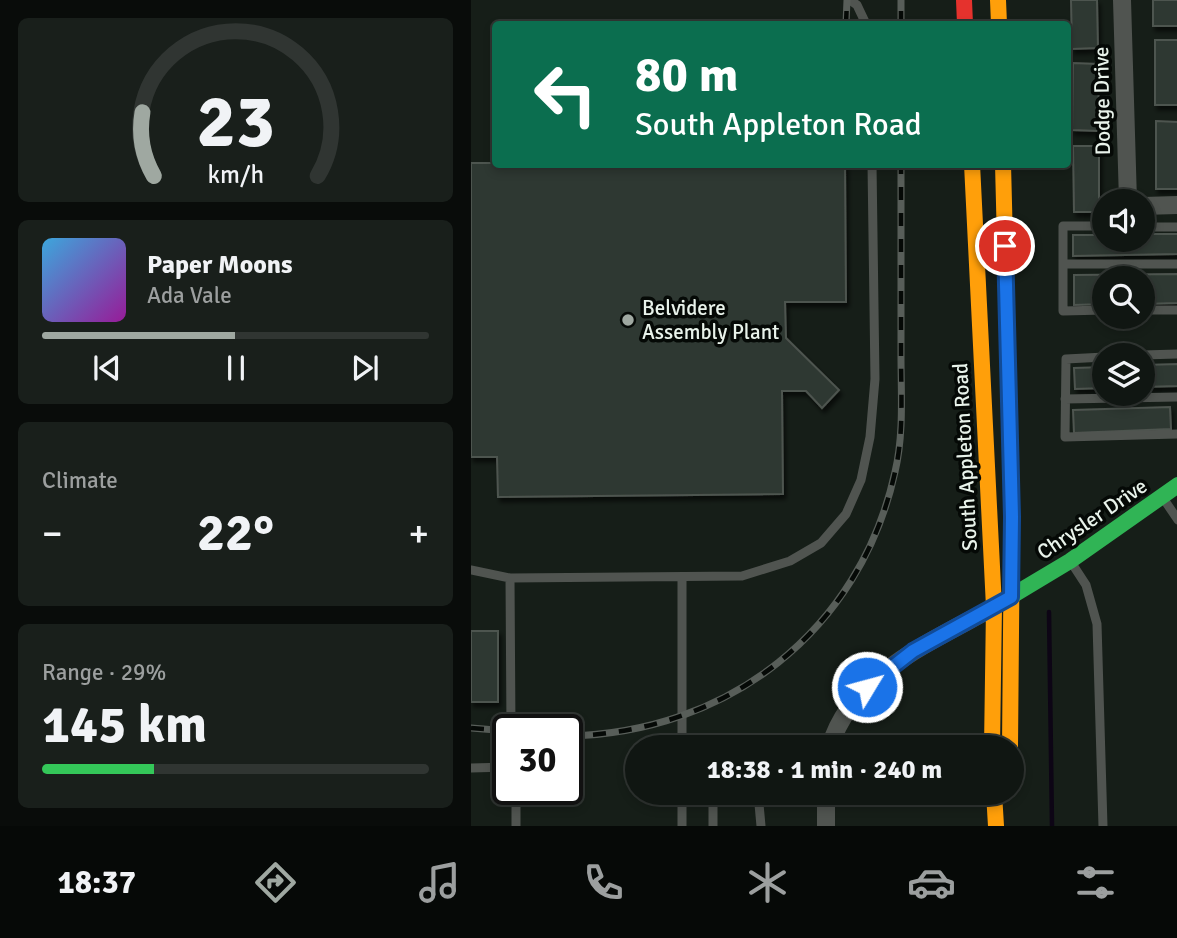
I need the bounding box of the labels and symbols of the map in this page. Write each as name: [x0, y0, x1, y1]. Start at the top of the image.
street label: Dodge Drive: [1088, 46, 1116, 156]
pin: [975, 216, 1035, 276]
place label: Belvidere Assembly Plant: [642, 295, 779, 345]
marker: Belvidere Assembly Plant: [620, 312, 636, 328]
street label: South Appleton Road: [947, 362, 983, 552]
street label: Chrysler Drive: [1032, 473, 1152, 565]
position arrow: [830, 650, 904, 724]
speed limit sign: 30: [492, 714, 583, 805]

